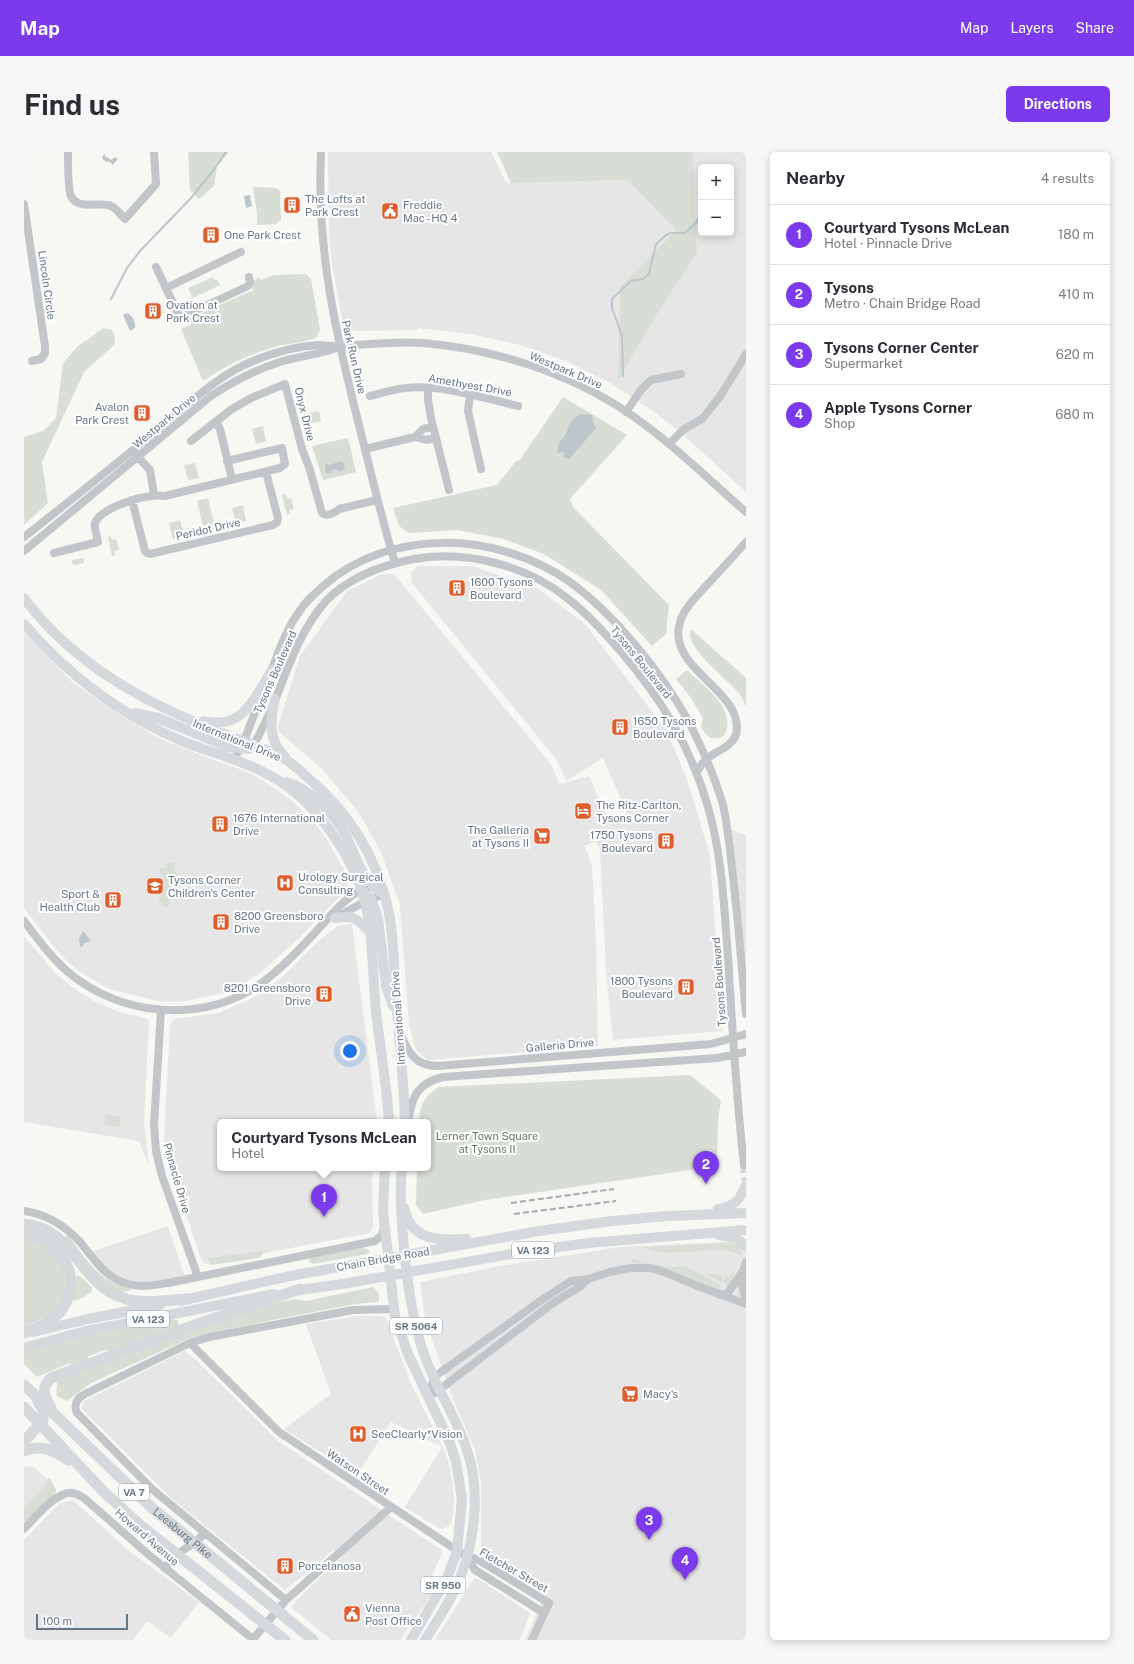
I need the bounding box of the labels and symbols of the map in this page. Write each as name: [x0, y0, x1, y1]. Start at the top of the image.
place label: The Lofts at Park Crest: [305, 193, 365, 218]
building icon: The Lofts at Park Crest: [282, 195, 302, 215]
place label: Freddie Mac - HQ 4: [403, 199, 457, 224]
public building icon: Freddie Mac - HQ 4: [380, 201, 400, 221]
building icon: One Park Crest: [201, 225, 221, 245]
place label: One Park Crest: [224, 229, 301, 241]
street label: Lincoln Circle: [36, 250, 58, 320]
place label: Ovation at Park Crest: [166, 299, 220, 324]
building icon: Ovation at Park Crest: [143, 301, 163, 321]
street label: Park Run Drive: [340, 319, 368, 395]
street label: Westpark Drive: [528, 349, 604, 391]
street label: Amethyest Drive: [427, 372, 513, 398]
street label: Onyx Drive: [292, 386, 318, 442]
street label: Westpark Drive: [130, 391, 198, 451]
place label: Avalon Park Crest: [75, 401, 129, 426]
building icon: Avalon Park Crest: [132, 403, 152, 423]
street label: Peridot Drive: [175, 516, 241, 542]
place label: 1600 Tysons Boulevard: [470, 576, 533, 601]
building icon: 1600 Tysons Boulevard: [447, 578, 467, 598]
street label: Tysons Boulevard: [608, 623, 674, 701]
street label: Tysons Boulevard: [251, 629, 299, 715]
place label: 1650 Tysons Boulevard: [633, 715, 697, 740]
street label: International Drive: [191, 717, 283, 763]
building icon: 1650 Tysons Boulevard: [610, 717, 630, 737]
place label: The Ritz-Carlton, Tysons Corner: [596, 799, 681, 824]
hotel icon: The Ritz-Carlton, Tysons Corner: [573, 801, 593, 821]
place label: 1676 International Drive: [233, 812, 325, 837]
building icon: 1676 International Drive: [210, 814, 230, 834]
place label: The Galleria at Tysons II: [468, 824, 529, 849]
supermarket icon: The Galleria at Tysons II: [532, 826, 552, 846]
place label: 1750 Tysons Boulevard: [590, 829, 653, 854]
building icon: 1750 Tysons Boulevard: [656, 831, 676, 851]
place label: Urology Surgical Consulting: [298, 871, 384, 896]
hospital icon: Urology Surgical Consulting: [275, 873, 295, 893]
place label: Tysons Corner Children's Center: [168, 874, 255, 899]
school or university icon: Tysons Corner Children's Center: [145, 876, 165, 896]
place label: Sport & Health Club: [39, 888, 100, 913]
building icon: Sport & Health Club: [103, 890, 123, 910]
place label: 8200 Greensboro Drive: [234, 910, 324, 935]
building icon: 8200 Greensboro Drive: [211, 912, 231, 932]
street label: Tysons Boulevard: [710, 937, 728, 1027]
street label: International Drive: [389, 971, 407, 1065]
place label: 1800 Tysons Boulevard: [610, 975, 673, 1000]
building icon: 1800 Tysons Boulevard: [676, 977, 696, 997]
place label: 8201 Greensboro Drive: [224, 982, 311, 1007]
building icon: 8201 Greensboro Drive: [314, 984, 334, 1004]
street label: Galleria Drive: [525, 1036, 595, 1054]
your location: [340, 1041, 360, 1061]
park label: Lerner Town Square at Tysons II: [436, 1130, 538, 1155]
street label: Pinnacle Drive: [161, 1141, 193, 1215]
pin: 2: [693, 1151, 719, 1184]
pin: 1: [311, 1184, 337, 1217]
road number: VA 123: [512, 1242, 554, 1258]
street label: Chain Bridge Road: [336, 1245, 430, 1273]
road number: VA 123: [127, 1311, 169, 1327]
road number: SR 5064: [390, 1318, 442, 1334]
supermarket icon: Macy's: [620, 1384, 640, 1404]
place label: Macy's: [643, 1388, 679, 1400]
hospital icon: SeeClearly*Vision: [348, 1424, 368, 1444]
place label: SeeClearly*Vision: [371, 1428, 462, 1440]
street label: Watson Street: [324, 1447, 392, 1497]
road number: VA 7: [119, 1484, 149, 1500]
street label: Leesburg Pike: [151, 1505, 215, 1561]
street label: Howard Avenue: [113, 1506, 181, 1568]
pin: 3: [636, 1507, 662, 1540]
street label: Fletcher Street: [478, 1545, 550, 1595]
pin: 4: [672, 1547, 698, 1580]
building icon: Porcelanosa: [275, 1556, 295, 1576]
place label: Porcelanosa: [298, 1560, 361, 1572]
road number: SR 950: [421, 1577, 465, 1593]
place label: Vienna Post Office: [365, 1602, 422, 1627]
public building icon: Vienna Post Office: [342, 1604, 362, 1624]
scale bar: [36, 1612, 128, 1631]

